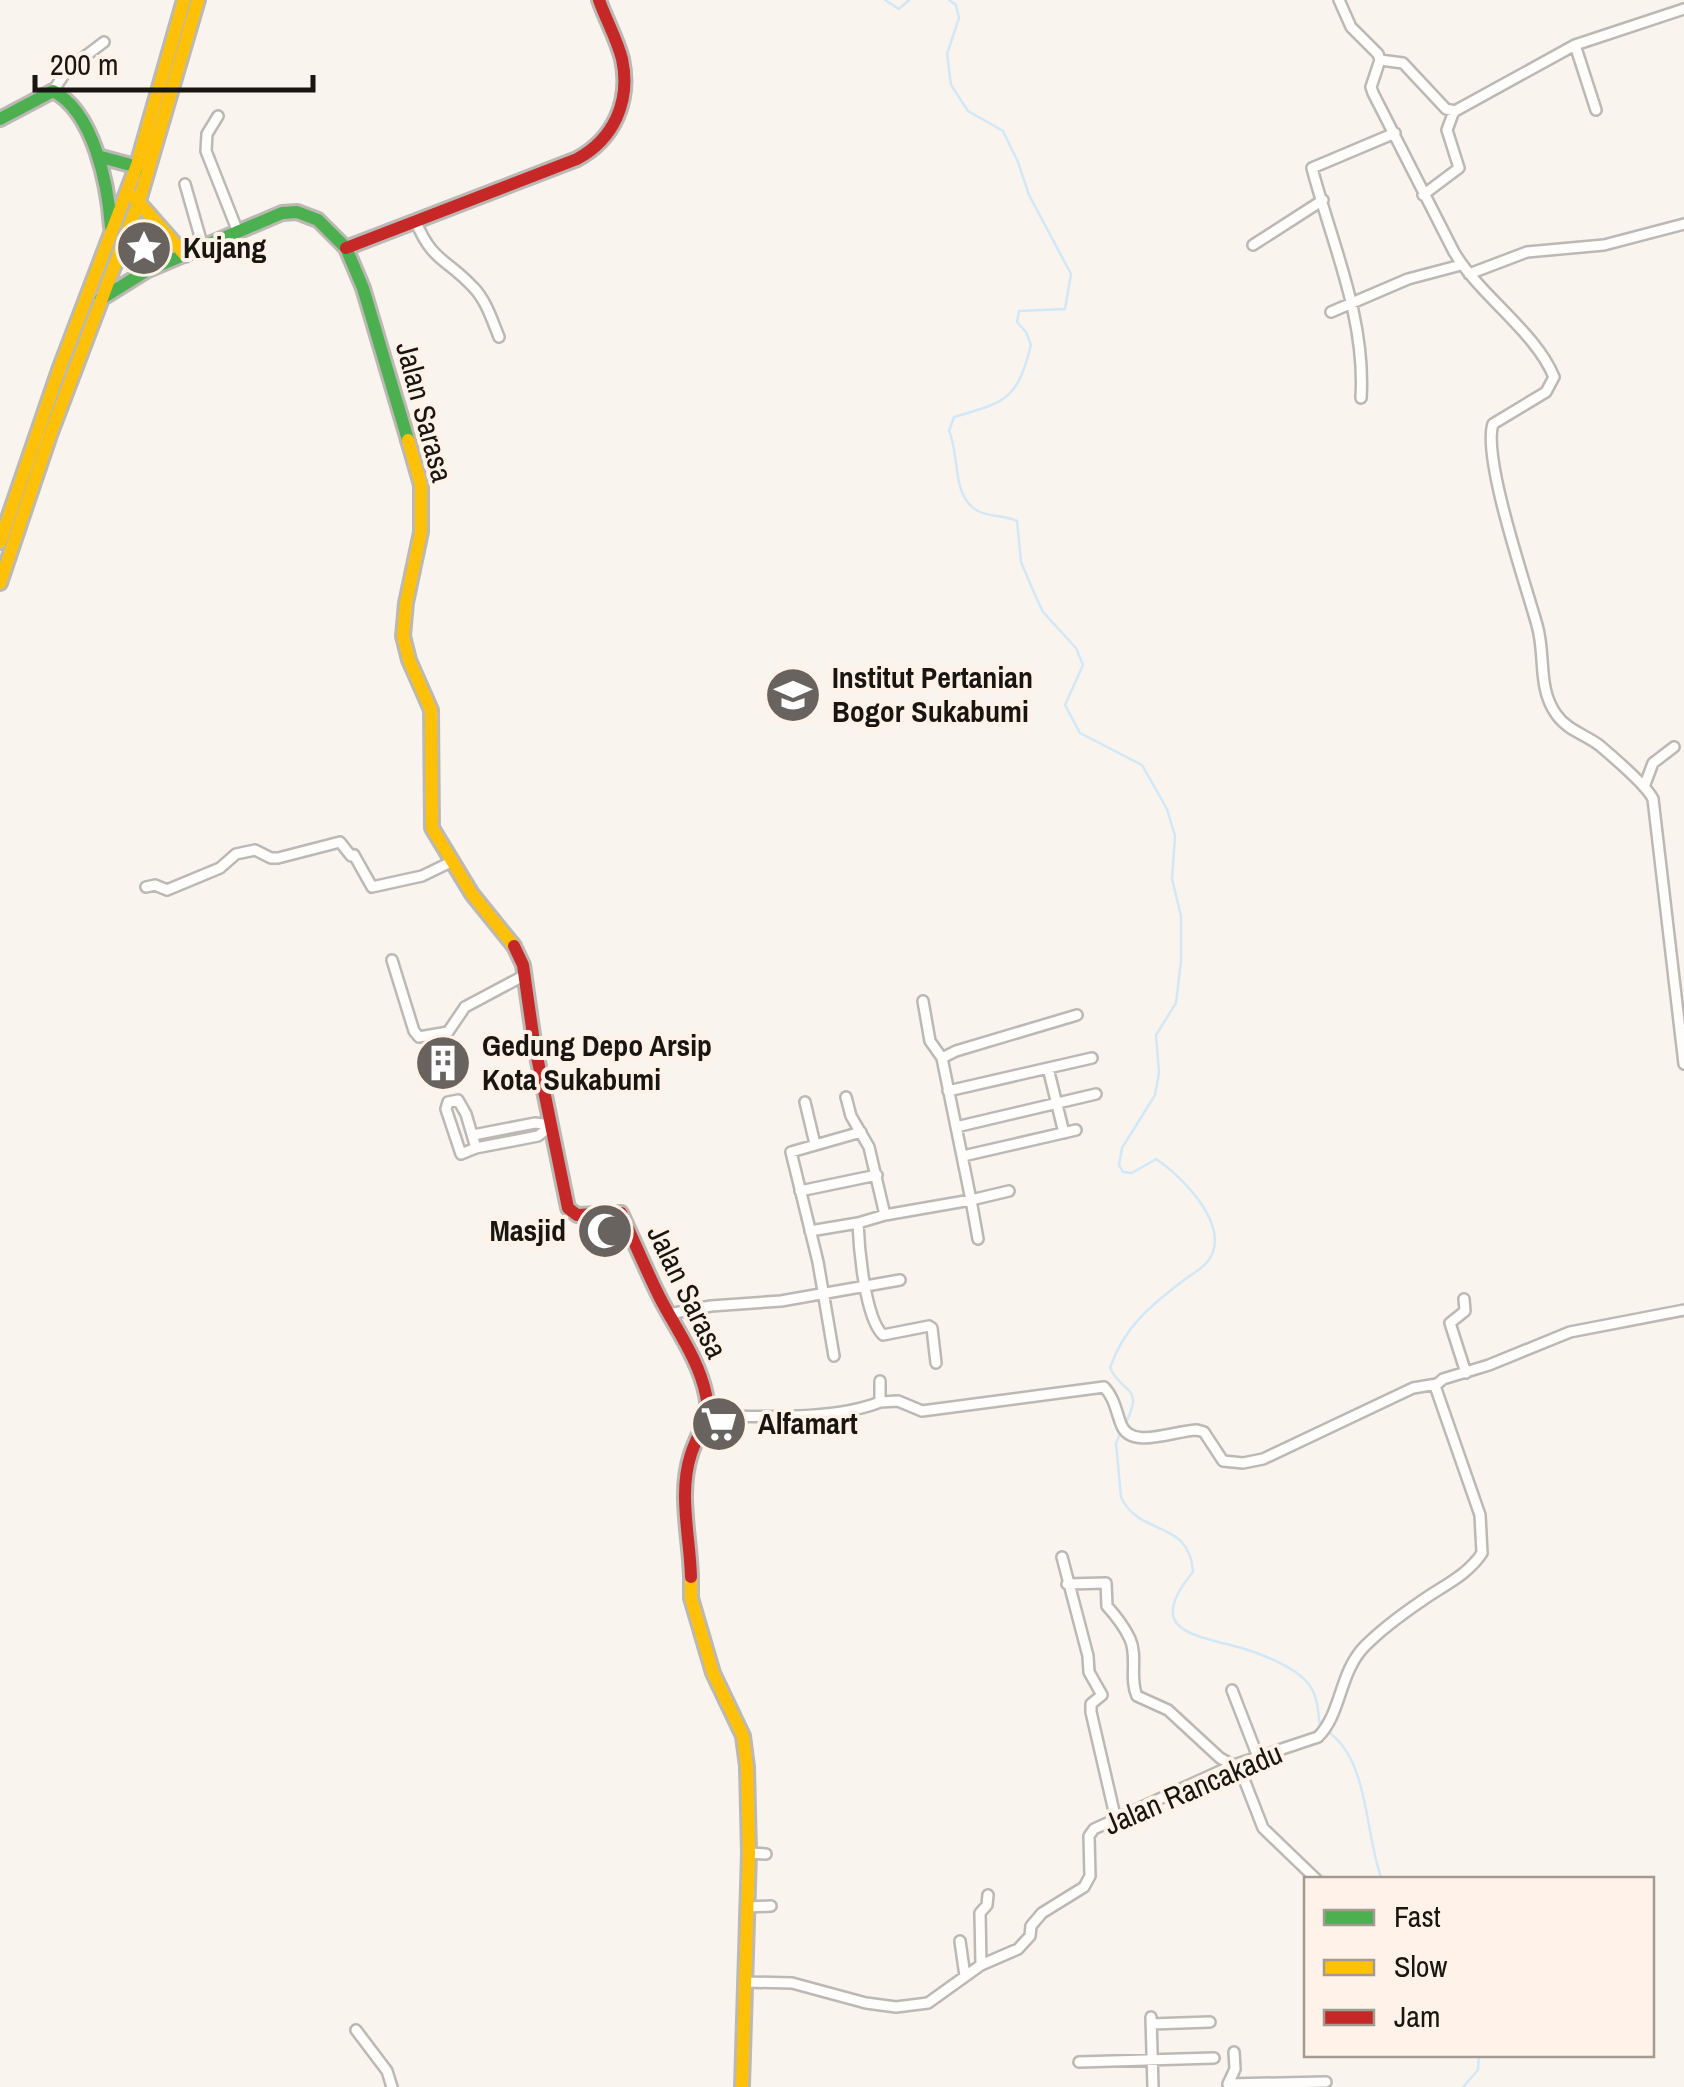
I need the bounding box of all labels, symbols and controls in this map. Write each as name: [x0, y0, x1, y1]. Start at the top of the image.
scale bar: [35, 30, 312, 92]
text: 200 m: [50, 44, 118, 84]
place icon: Kujang: [114, 218, 174, 278]
place label: Kujang: [183, 227, 266, 267]
street label: Jalan Sarasa: [387, 337, 463, 487]
place label: Institut Pertanian Bogor Sukabumi: [832, 657, 1033, 731]
school or university icon: Institut Pertanian Bogor Sukabumi: [763, 665, 823, 725]
place label: Gedung Depo Arsip Kota Sukabumi: [482, 1025, 712, 1099]
building icon: Gedung Depo Arsip Kota Sukabumi: [413, 1033, 473, 1093]
mosque icon: Masjid: [575, 1201, 635, 1261]
place label: Masjid: [489, 1210, 566, 1250]
street label: Jalan Sarasa: [638, 1218, 737, 1365]
supermarket icon: Alfamart: [689, 1394, 749, 1454]
place label: Alfamart: [758, 1403, 858, 1443]
street label: Jalan Rancakadu: [1097, 1733, 1288, 1844]
legend: [1304, 1877, 1654, 2057]
text: Fast: [1394, 1896, 1441, 1936]
text: Slow: [1394, 1946, 1448, 1986]
text: Jam: [1394, 1996, 1440, 2036]

